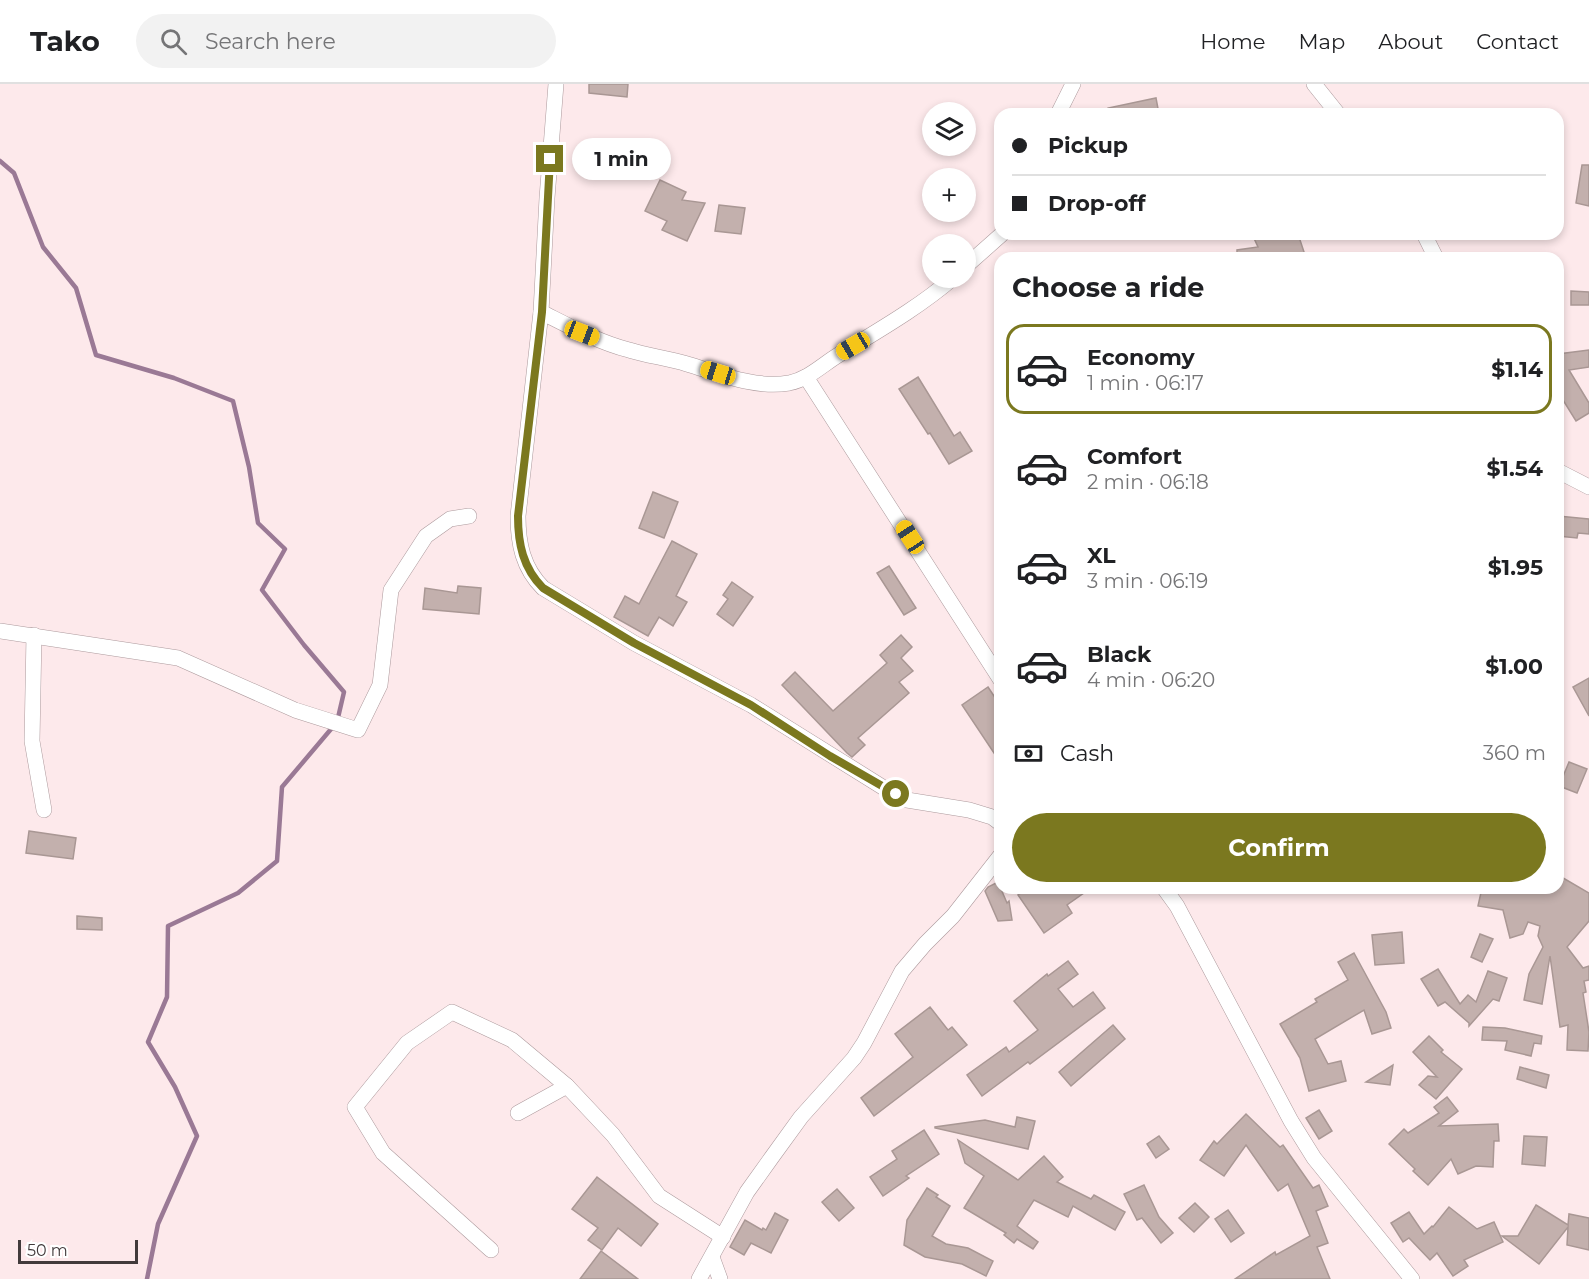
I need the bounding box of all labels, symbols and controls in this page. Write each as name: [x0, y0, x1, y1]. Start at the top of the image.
search box: [136, 14, 556, 68]
text: Tako: [30, 24, 100, 58]
icon: search: [157, 25, 190, 58]
text: Search here: [205, 28, 336, 55]
text: Home: [1200, 29, 1265, 54]
text: Map: [1298, 29, 1345, 54]
text: About: [1378, 29, 1443, 54]
text: Contact: [1476, 29, 1559, 54]
map controls: [922, 102, 976, 288]
button: layers: [922, 102, 976, 156]
text: Pickup: [1048, 132, 1128, 159]
callout: 1 min: [571, 138, 670, 180]
route end: [536, 145, 563, 172]
text: 1 min: [594, 147, 649, 171]
button: +: [922, 168, 976, 222]
text: Drop-off: [1048, 190, 1146, 217]
button: −: [922, 234, 976, 288]
text: Choose a ride: [1012, 271, 1204, 304]
car: [562, 318, 602, 348]
car: [833, 329, 873, 363]
icon: car: [1015, 342, 1069, 396]
text: Economy: [1087, 344, 1195, 371]
text: $1.14: [1491, 356, 1543, 383]
car: [698, 359, 738, 387]
text: 1 min · 06:17: [1087, 371, 1204, 395]
icon: car: [1015, 441, 1069, 495]
text: Comfort: [1087, 443, 1182, 470]
text: $1.54: [1487, 455, 1543, 482]
text: 2 min · 06:18: [1087, 470, 1209, 494]
car: [893, 517, 927, 557]
icon: car: [1015, 540, 1069, 594]
text: XL: [1087, 542, 1116, 569]
text: $1.95: [1488, 554, 1543, 581]
text: 3 min · 06:19: [1087, 569, 1208, 593]
icon: car: [1015, 639, 1069, 693]
text: Black: [1087, 641, 1151, 668]
text: $1.00: [1485, 653, 1543, 680]
text: 4 min · 06:20: [1087, 668, 1215, 692]
icon: cash: [1012, 737, 1045, 770]
text: Cash: [1060, 740, 1114, 767]
text: 360 m: [1483, 741, 1546, 765]
route start: [882, 780, 909, 807]
button: Confirm: [1012, 813, 1546, 882]
scale bar: [18, 1237, 138, 1264]
text: 50 m: [27, 1241, 68, 1260]

